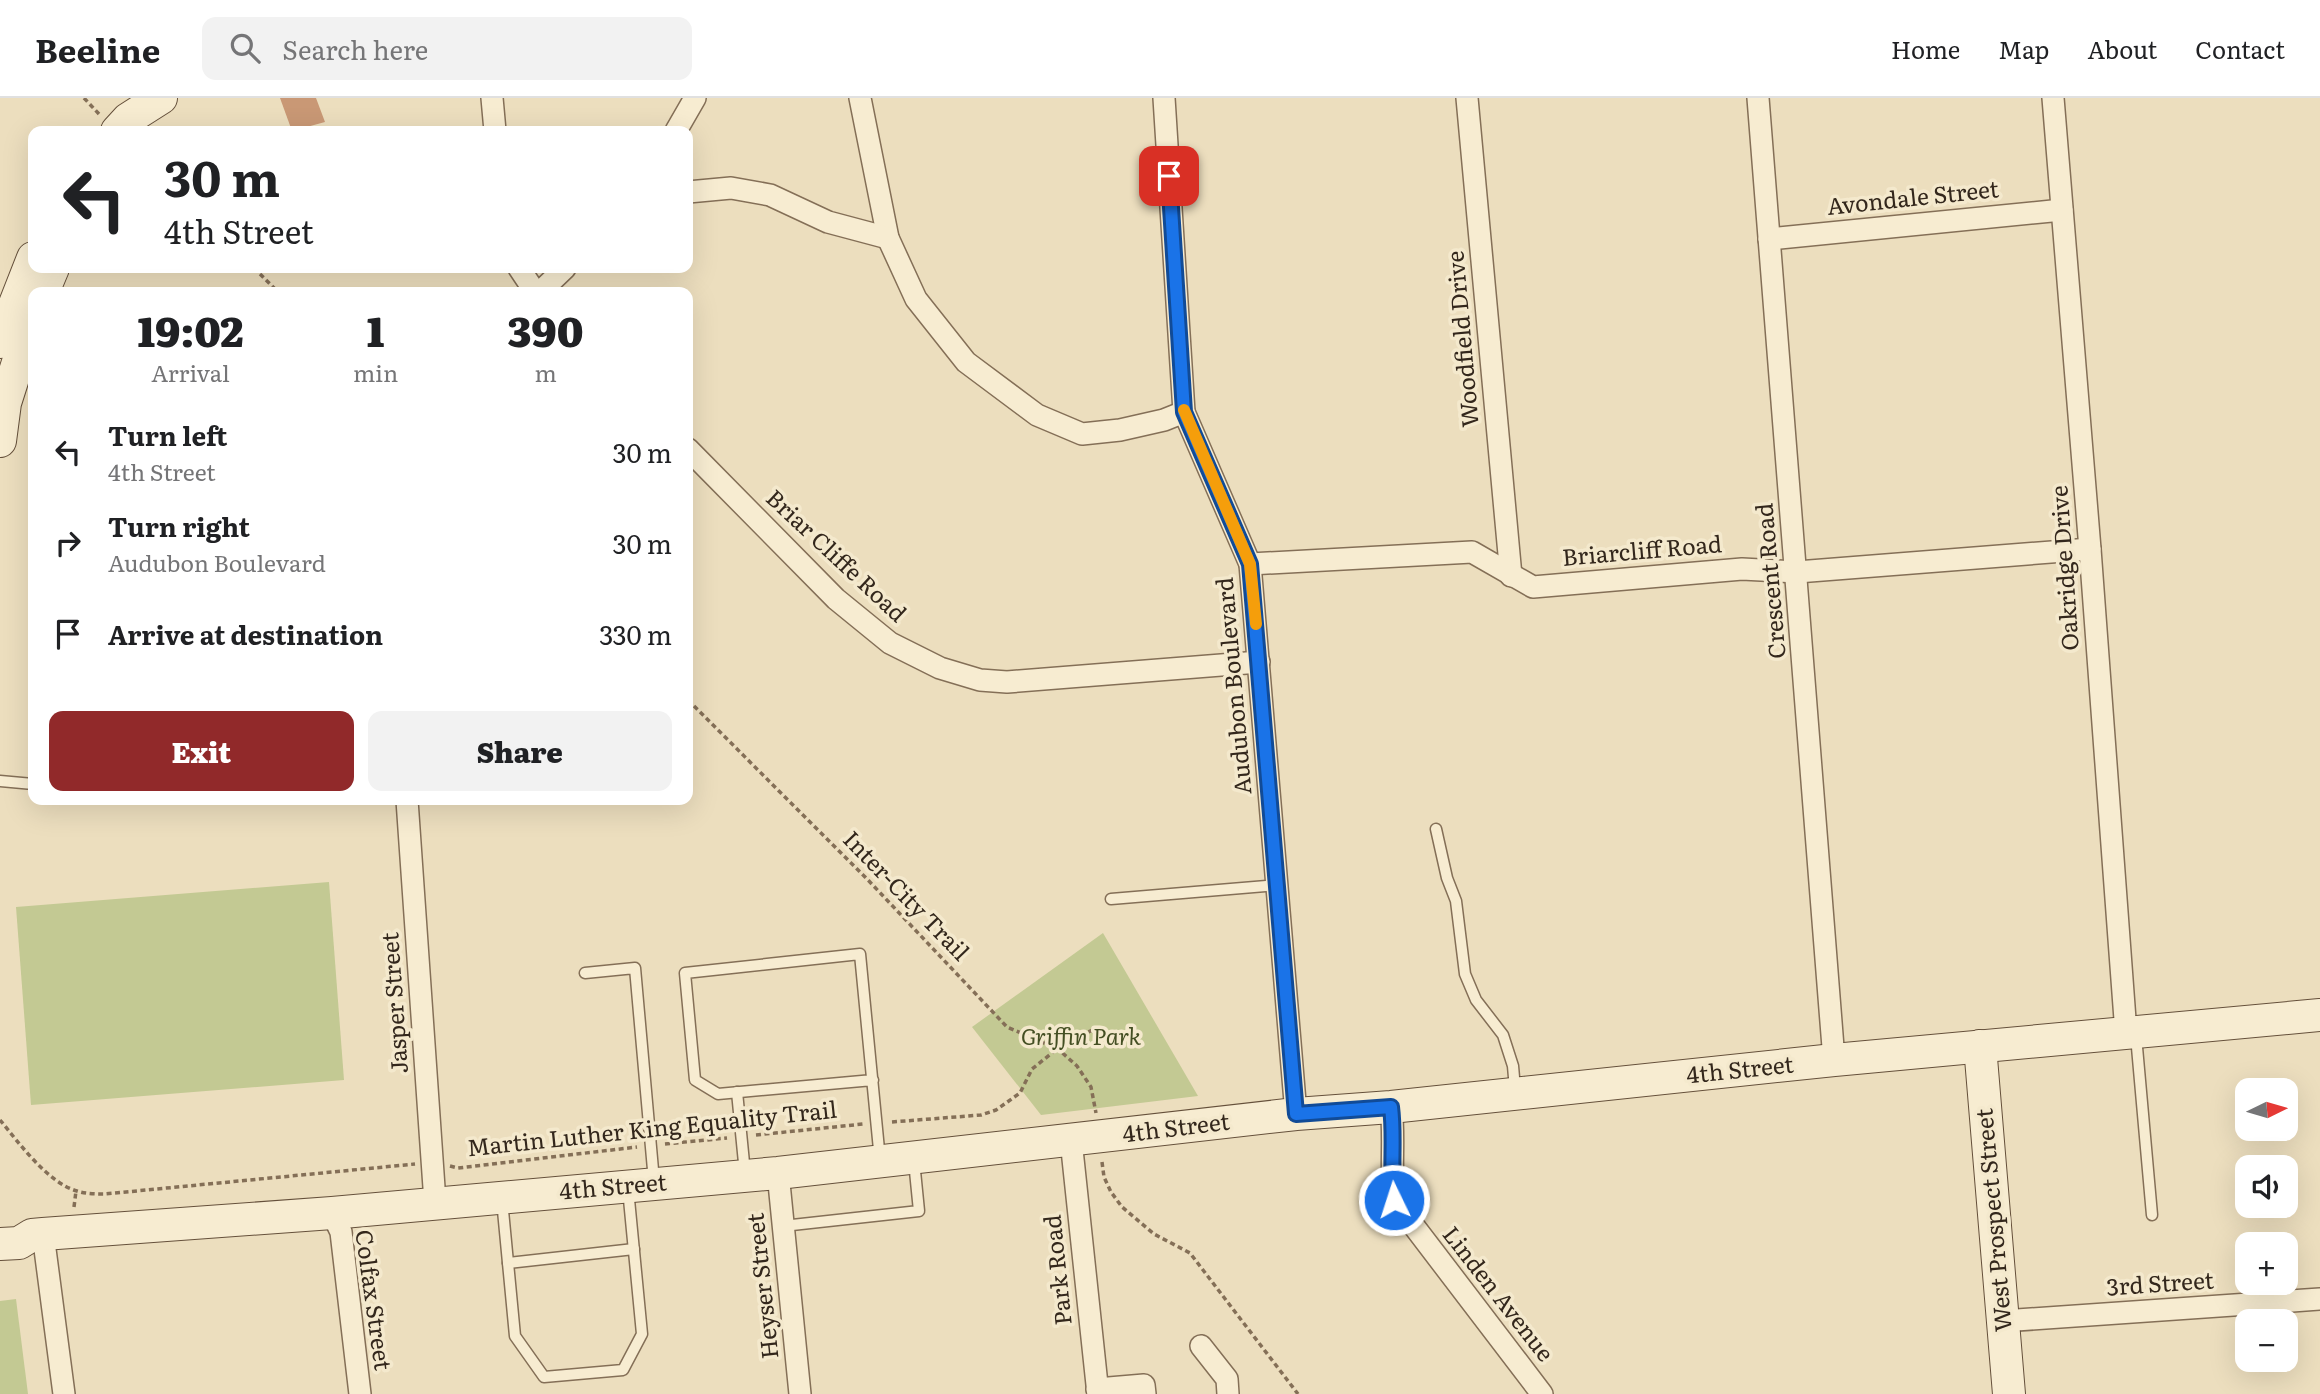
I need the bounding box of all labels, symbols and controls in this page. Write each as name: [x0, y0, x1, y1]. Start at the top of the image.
search box: [202, 17, 692, 80]
text: Beeline: [35, 24, 160, 73]
icon: search: [226, 29, 264, 67]
text: Search here: [282, 29, 428, 68]
text: Home: [1891, 31, 1960, 66]
text: Map: [1998, 31, 2049, 66]
text: About: [2087, 31, 2157, 66]
text: Contact: [2195, 31, 2285, 66]
text: 30 m: [164, 139, 280, 212]
pin: [1139, 146, 1199, 206]
icon: left: [49, 154, 140, 245]
icon: arrive: [1150, 157, 1188, 195]
street label: Avondale Street: [1825, 170, 2001, 222]
text: 4th Street: [164, 206, 314, 254]
street label: Woodfield Drive: [1436, 249, 1486, 429]
text: 19:02: [137, 298, 244, 360]
text: 1: [367, 298, 384, 360]
text: 390: [508, 298, 584, 360]
text: Arrival: [151, 355, 230, 389]
text: min: [353, 355, 398, 389]
text: m: [534, 355, 557, 389]
text: Turn left: [108, 415, 227, 454]
text: 30 m: [612, 432, 672, 471]
icon: left: [49, 433, 87, 471]
text: 4th Street: [108, 454, 216, 488]
street label: Briar Cliffe Road: [760, 480, 915, 629]
street label: Oakridge Drive: [2040, 484, 2086, 652]
street label: Crescent Road: [1745, 502, 1793, 660]
text: Turn right: [108, 506, 250, 545]
text: 30 m: [612, 523, 672, 562]
icon: right: [49, 524, 87, 562]
street label: Briarcliff Road: [1561, 525, 1723, 573]
text: Audubon Boulevard: [108, 545, 326, 579]
street label: Audubon Boulevard: [1206, 576, 1258, 796]
text: Arrive at destination: [108, 614, 383, 653]
text: 330 m: [599, 614, 672, 653]
icon: arrive: [49, 615, 87, 653]
button: Exit: [49, 711, 354, 791]
button: Share: [368, 711, 672, 791]
street label: Inter-City Trail: [837, 822, 979, 967]
street label: Jasper Street: [371, 931, 415, 1075]
park label: Griffin Park: [1021, 1018, 1142, 1052]
street label: 4th Street: [1685, 1045, 1796, 1091]
north arrow: [2235, 1078, 2298, 1141]
map controls: [2235, 1078, 2298, 1372]
street label: Martin Luther King Equality Trail: [465, 1091, 839, 1163]
street label: 4th Street: [1120, 1103, 1232, 1149]
street label: West Prospect Street: [1965, 1106, 2019, 1333]
button: sound: [2235, 1155, 2298, 1218]
street label: 4th Street: [558, 1163, 669, 1207]
position arrow: [1357, 1163, 1431, 1237]
street label: Heyser Street: [736, 1211, 786, 1361]
street label: Park Road: [1033, 1213, 1079, 1327]
street label: Linden Avenue: [1436, 1218, 1563, 1368]
street label: Colfax Street: [348, 1227, 402, 1373]
button: +: [2235, 1232, 2298, 1295]
street label: 3rd Street: [2105, 1261, 2215, 1303]
button: −: [2235, 1309, 2298, 1372]

